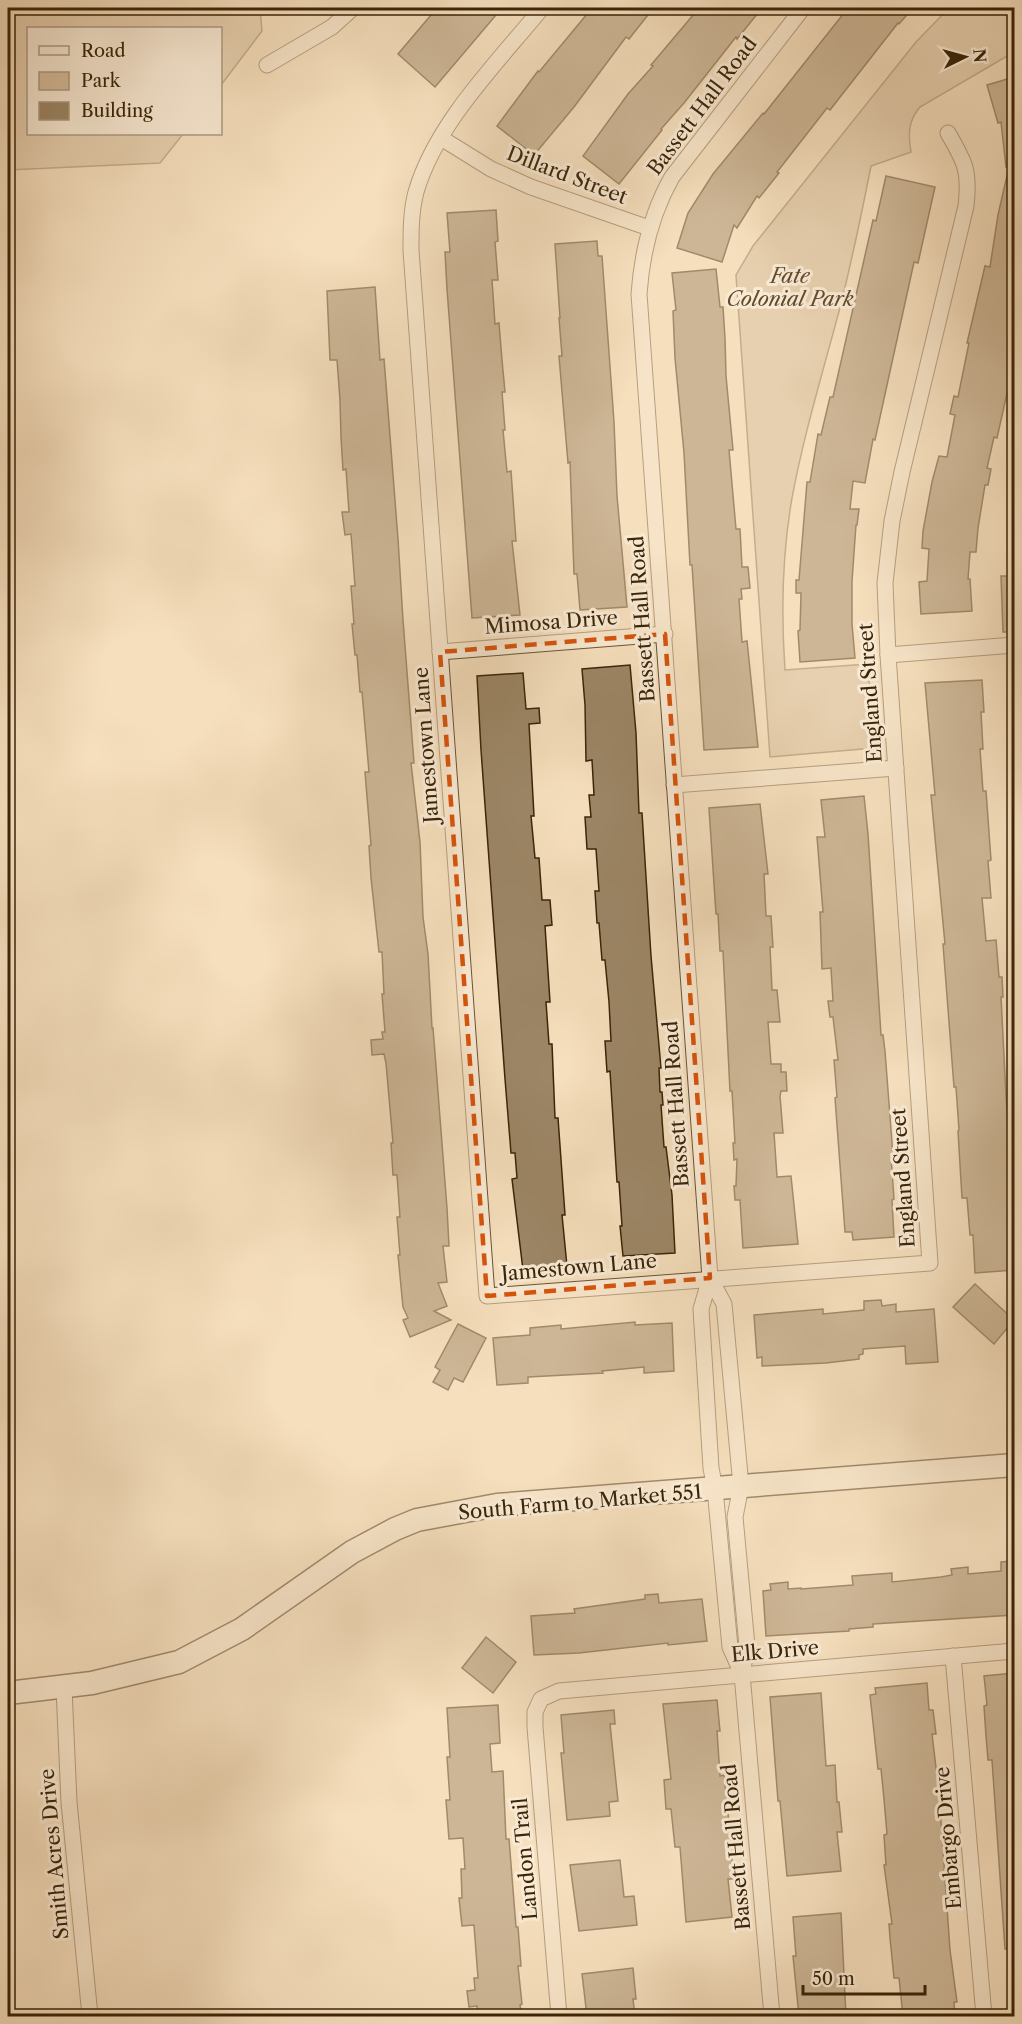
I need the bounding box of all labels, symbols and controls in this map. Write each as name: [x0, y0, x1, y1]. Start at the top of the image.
legend: [27, 27, 222, 135]
north arrow: [935, 27, 995, 87]
street label: Bassett Hall Road: [642, 32, 762, 180]
text: Road: [81, 40, 126, 62]
text: N: [969, 48, 991, 64]
text: Park: [81, 70, 122, 92]
text: Building: [81, 100, 153, 122]
street label: Dillard Street: [503, 141, 631, 209]
park label: Fate Colonial Park: [726, 264, 854, 311]
street label: Bassett Hall Road: [624, 535, 660, 703]
street label: Mimosa Drive: [484, 605, 618, 639]
street label: England Street: [853, 622, 887, 764]
street label: Jamestown Lane: [409, 666, 444, 827]
street label: Bassett Hall Road: [658, 1020, 694, 1188]
street label: England Street: [886, 1107, 920, 1249]
street label: Jamestown Lane: [497, 1248, 658, 1286]
street label: South Farm to Market 551: [457, 1479, 704, 1525]
street label: Elk Drive: [730, 1635, 820, 1667]
street label: Bassett Hall Road: [717, 1763, 755, 1931]
street label: Embargo Drive: [930, 1766, 966, 1910]
street label: Smith Acres Drive: [35, 1768, 73, 1940]
street label: Landon Trail: [508, 1797, 542, 1921]
scale bar: [803, 1958, 924, 1996]
text: 50 m: [812, 1968, 855, 1990]

